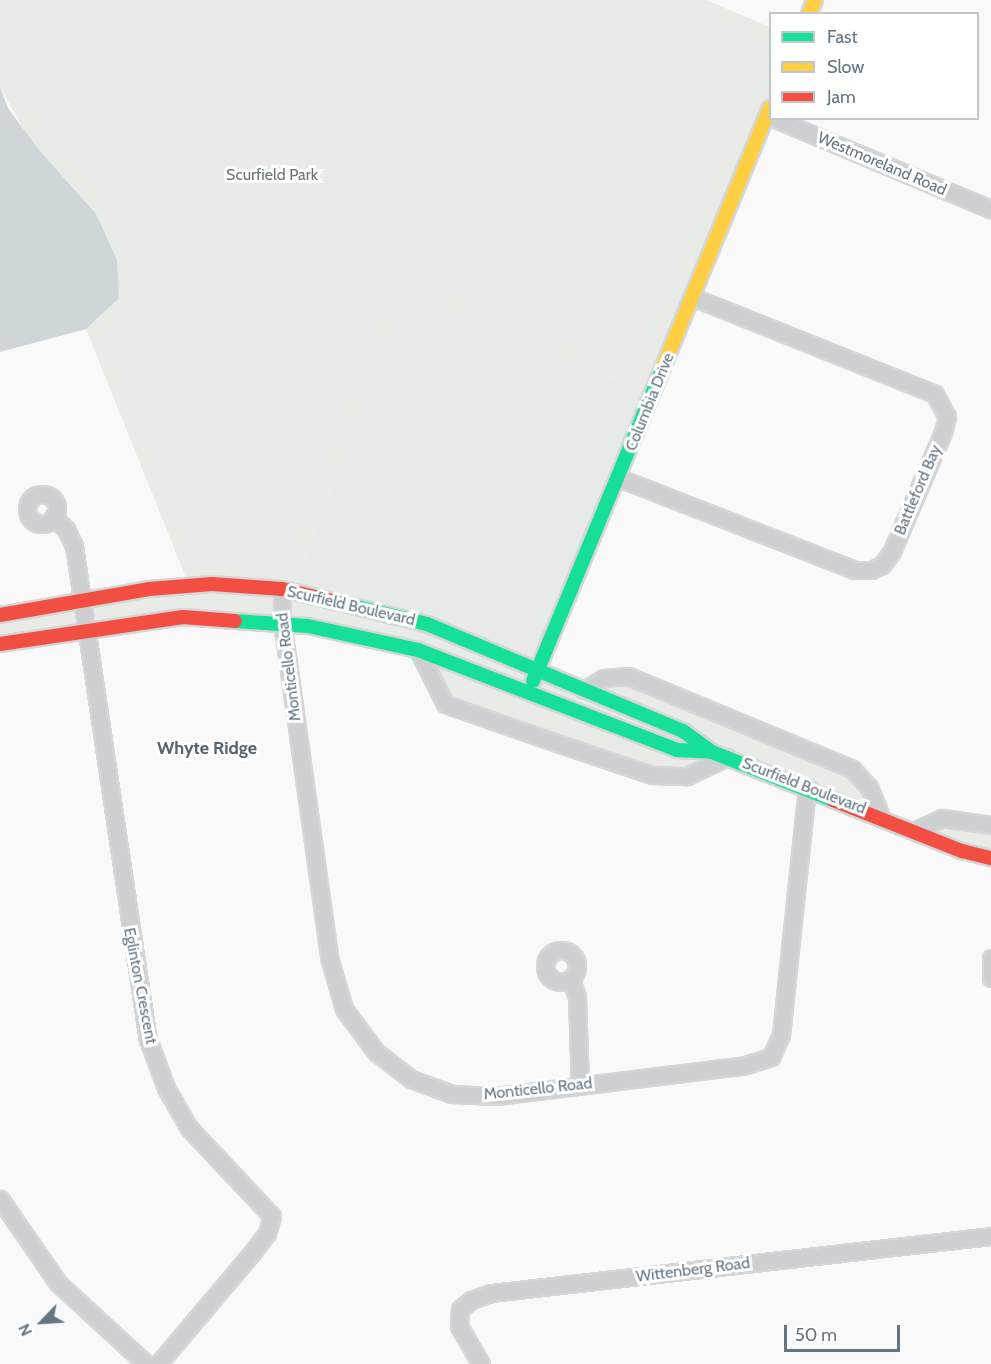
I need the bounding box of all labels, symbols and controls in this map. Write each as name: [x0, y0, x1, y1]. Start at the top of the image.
legend: [769, 12, 979, 120]
text: Fast: [827, 26, 858, 48]
text: Slow: [827, 56, 864, 78]
text: Jam: [827, 86, 856, 108]
street label: Westmoreland Road: [815, 128, 949, 200]
park label: Scurfield Park: [226, 165, 318, 185]
street label: Columbia Drive: [622, 350, 678, 454]
street label: Battleford Bay: [890, 442, 946, 538]
street label: Scurfield Boulevard: [285, 582, 417, 630]
street label: Monticello Road: [273, 612, 305, 722]
district label: Whyte Ridge: [157, 737, 257, 759]
street label: Scurfield Boulevard: [739, 754, 869, 818]
street label: Eglinton Crescent: [119, 926, 161, 1046]
street label: Monticello Road: [483, 1074, 593, 1104]
street label: Wittenberg Road: [635, 1253, 751, 1287]
north arrow: [12, 1292, 72, 1352]
scale bar: [787, 1313, 902, 1351]
text: N: [14, 1321, 36, 1339]
text: 50 m: [795, 1324, 837, 1346]

